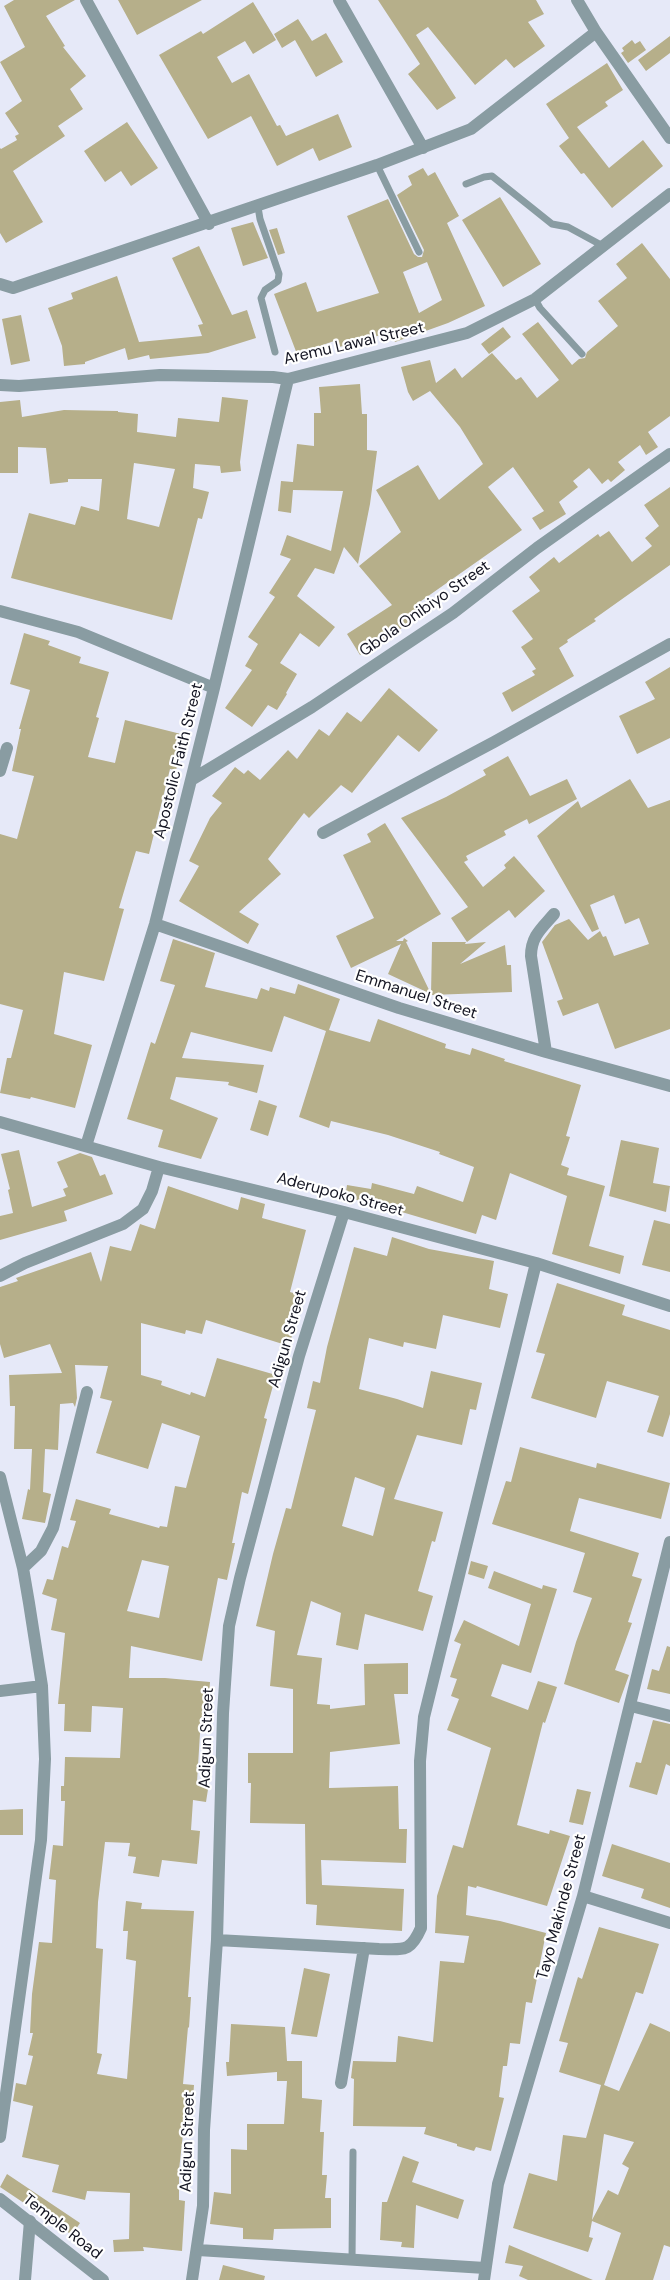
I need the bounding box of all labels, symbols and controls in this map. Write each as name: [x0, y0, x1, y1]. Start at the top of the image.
street label: Aremu Lawal Street: [282, 318, 426, 370]
street label: Gbola Onibiyo Street: [356, 557, 494, 661]
street label: Apostolic Faith Street: [150, 681, 208, 841]
street label: Emmanuel Street: [353, 966, 479, 1024]
street label: Aderupoko Street: [274, 1169, 406, 1221]
street label: Adigun Street: [265, 1288, 311, 1390]
street label: Adigun Street: [196, 1687, 218, 1789]
street label: Tayo Makinde Street: [533, 1832, 591, 1982]
street label: Adigun Street: [177, 2091, 199, 2193]
street label: Temple Road: [19, 2190, 105, 2264]

